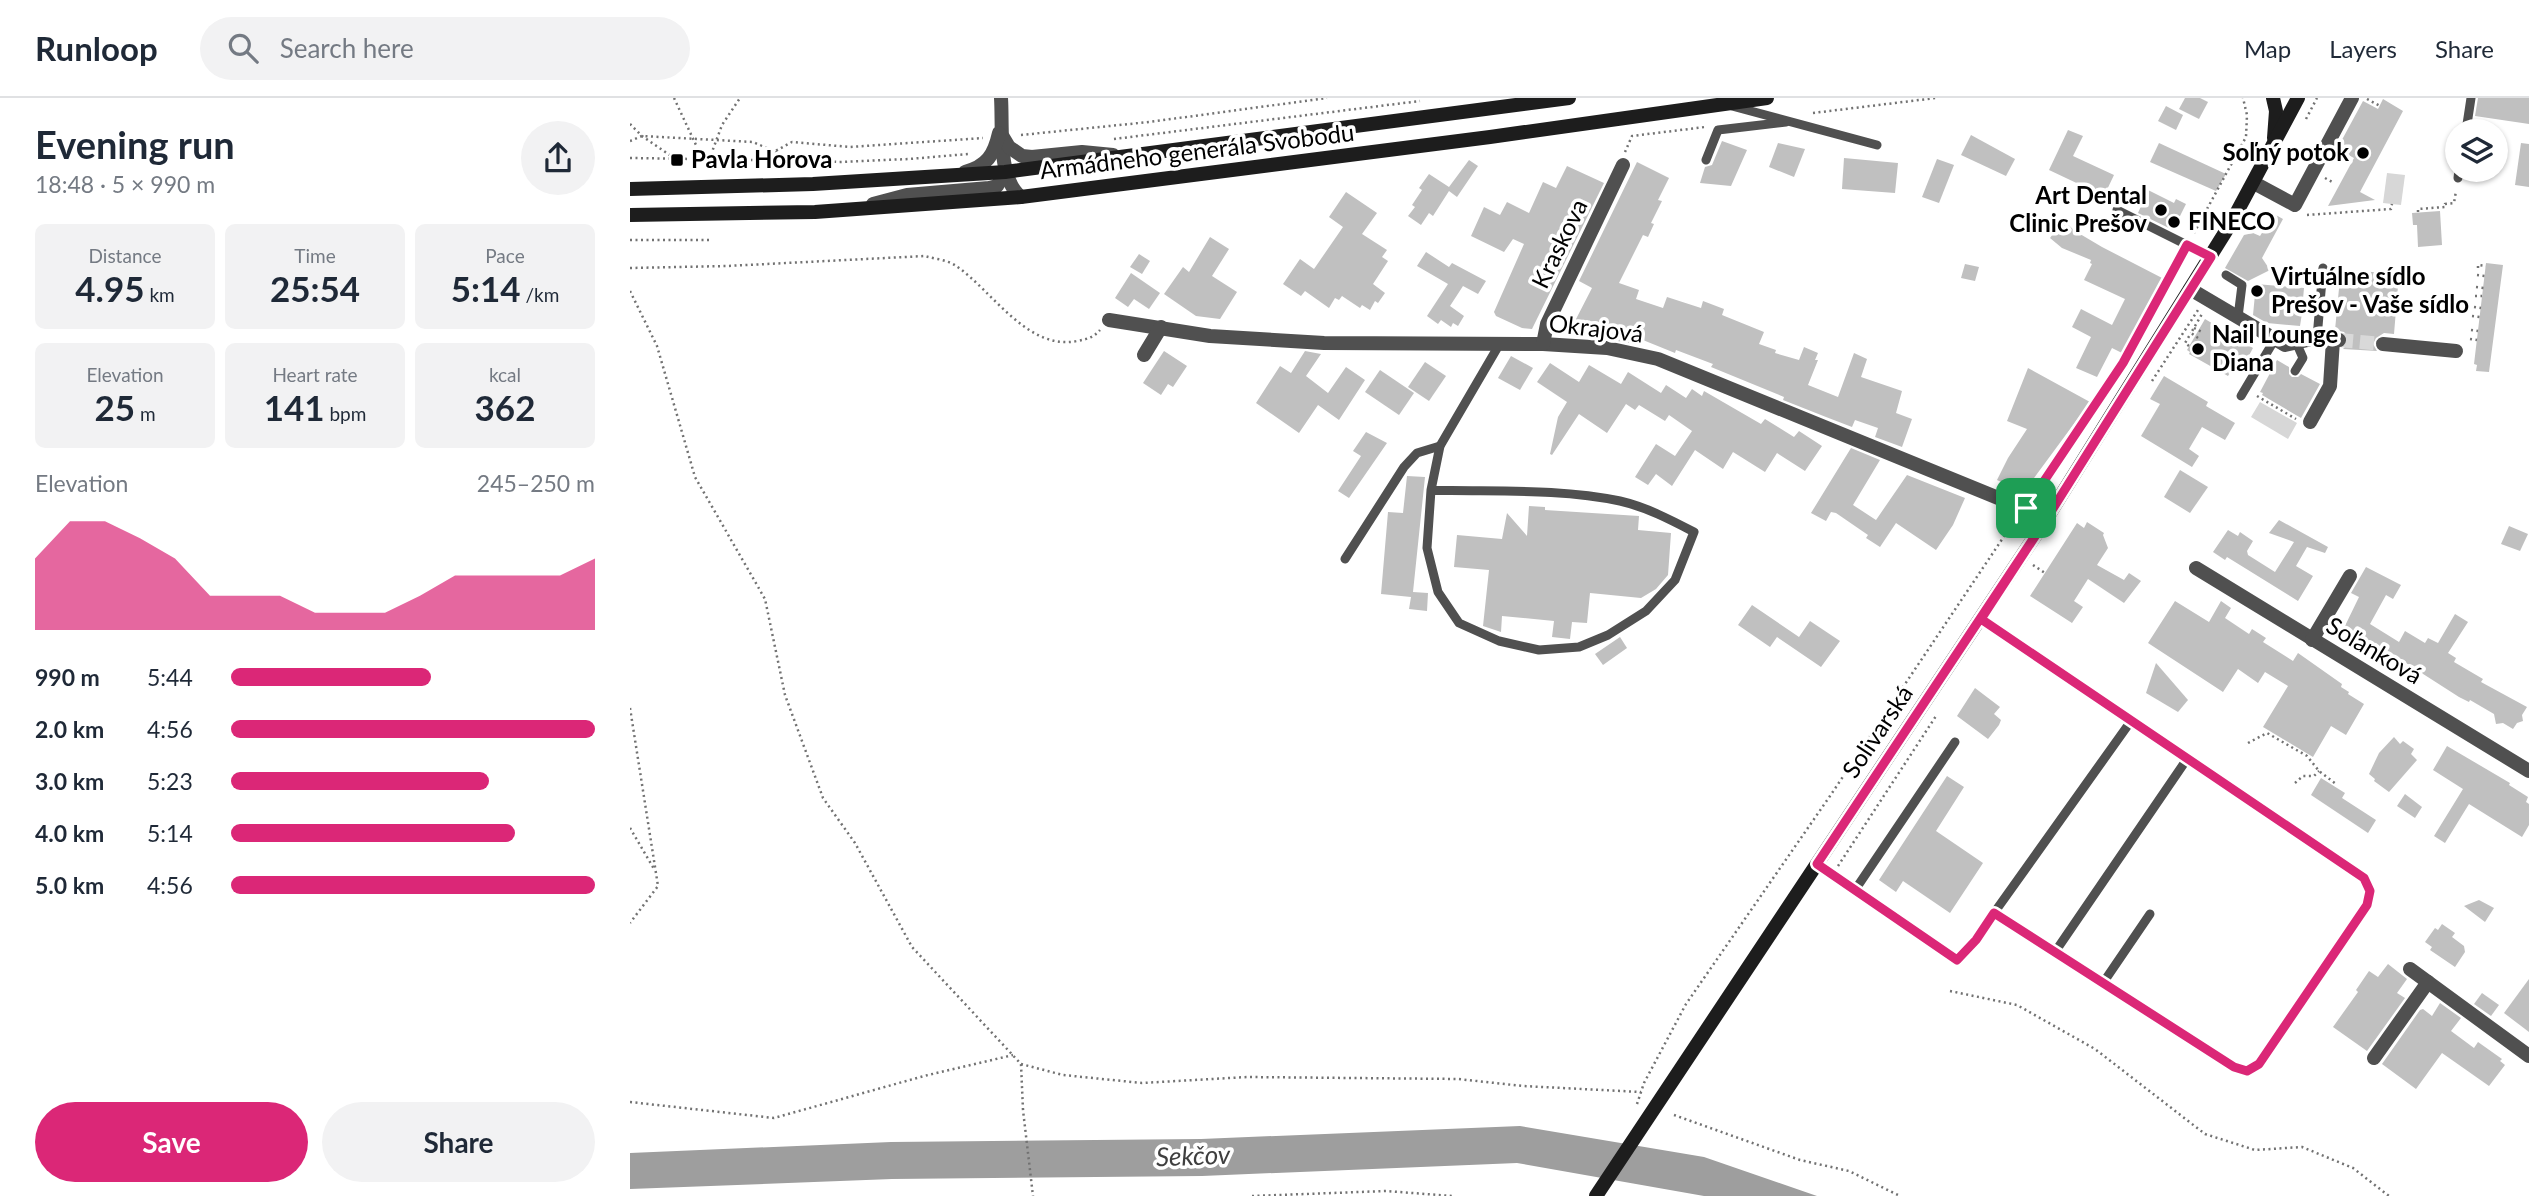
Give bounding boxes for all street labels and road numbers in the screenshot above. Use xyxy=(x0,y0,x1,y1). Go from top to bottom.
street label: Armádneho generála Svobodu xyxy=(1038,117,1356,184)
street label: Kraskova xyxy=(1525,194,1593,293)
street label: Okrajová xyxy=(1547,307,1645,348)
street label: Soľanková xyxy=(2322,610,2428,690)
street label: Solivarská xyxy=(1835,679,1918,783)

